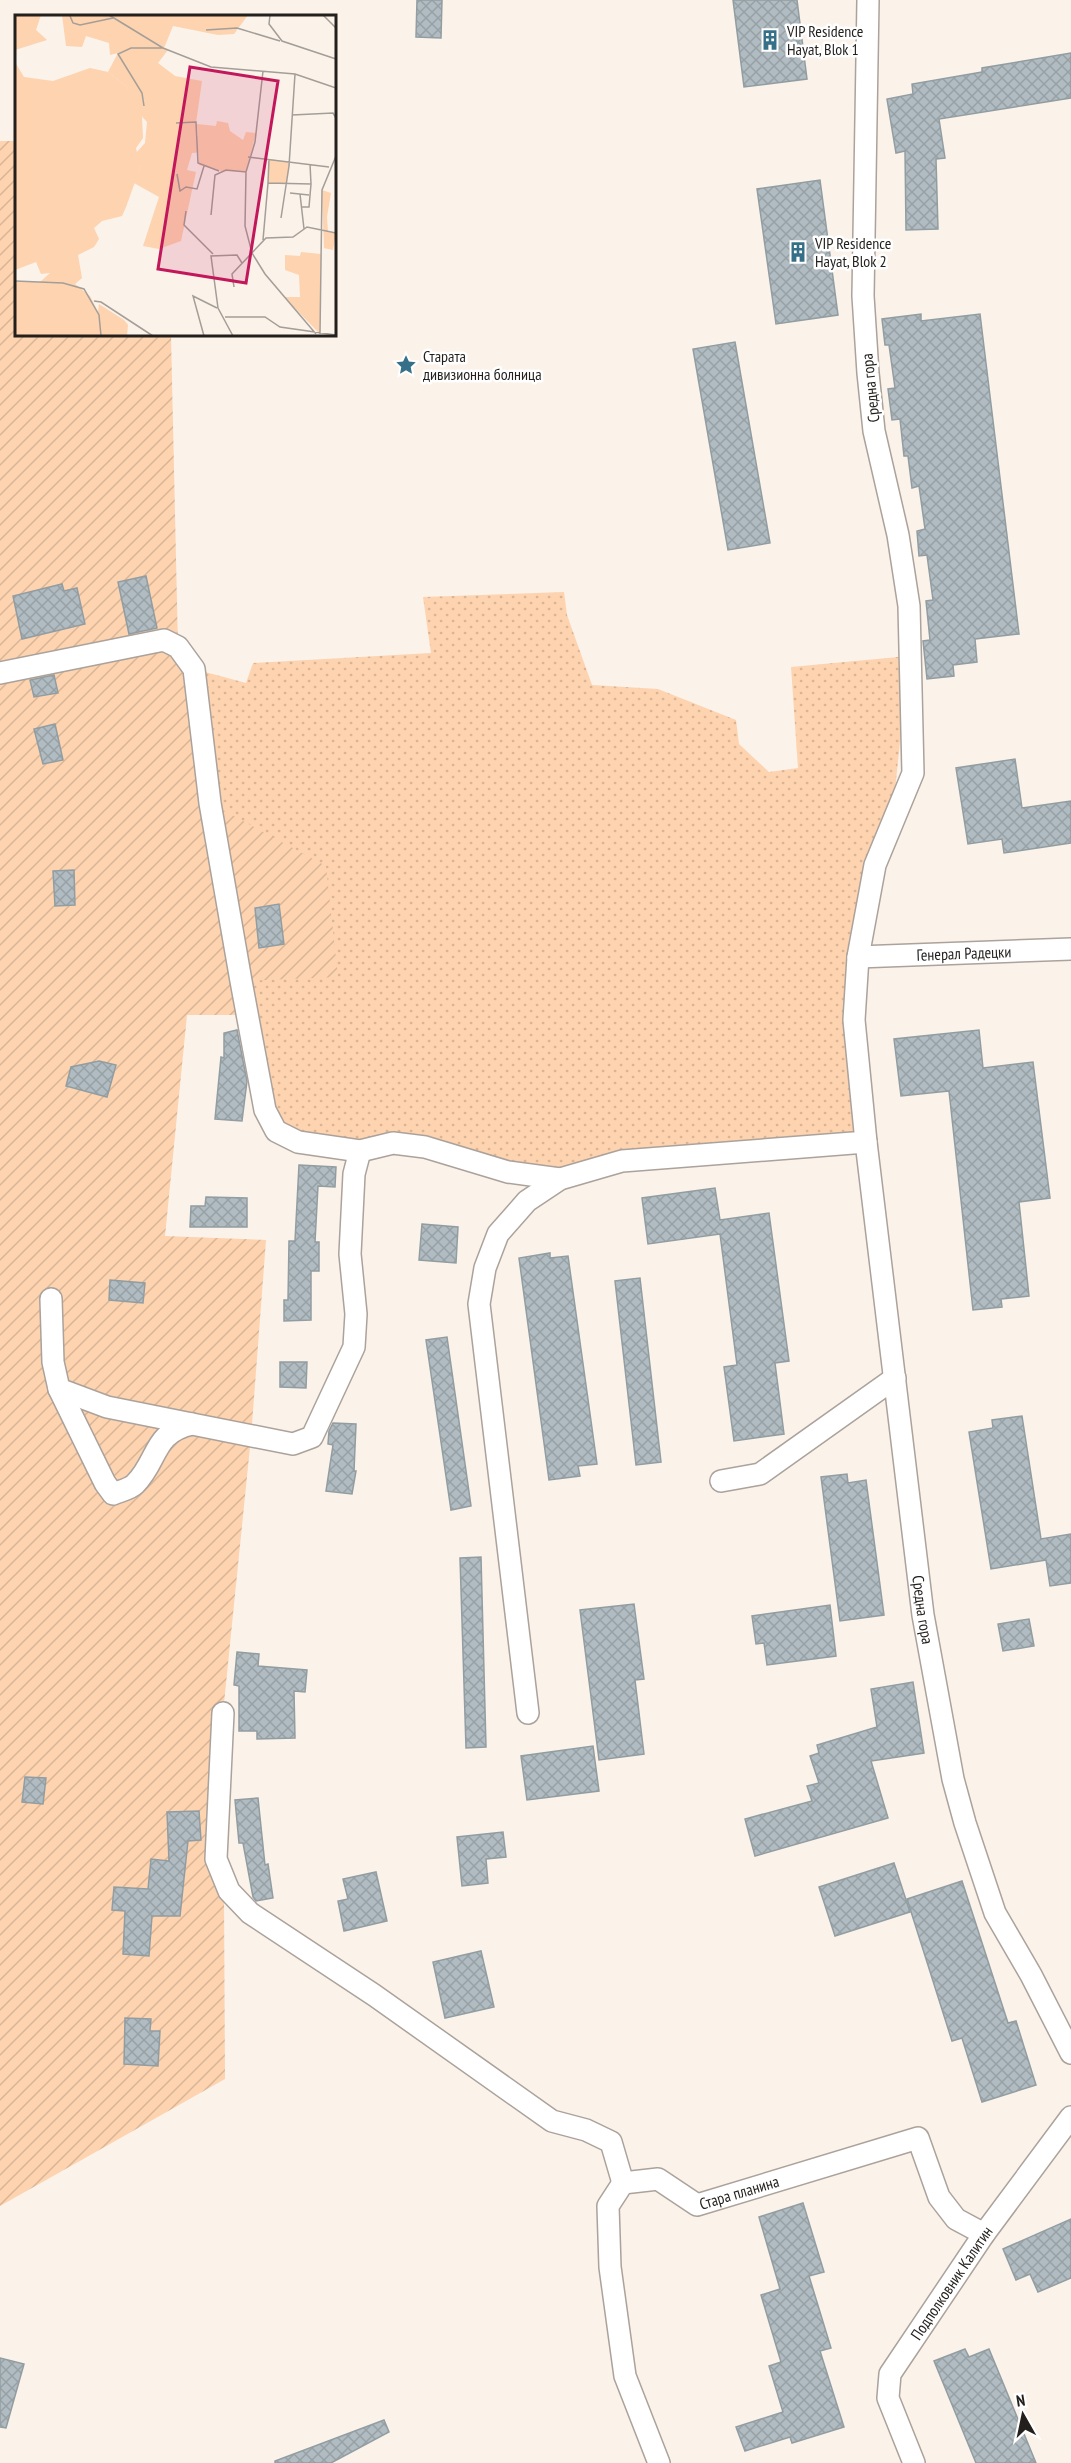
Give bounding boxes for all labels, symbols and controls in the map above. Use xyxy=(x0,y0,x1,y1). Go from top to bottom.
inset map xyxy=(15,15,336,336)
place label: VIP Residence Hayat, Blok 1 xyxy=(786,21,863,59)
building icon: VIP Residence Hayat, Blok 1 xyxy=(758,28,782,52)
place label: VIP Residence Hayat, Blok 2 xyxy=(814,233,891,271)
building icon: VIP Residence Hayat, Blok 2 xyxy=(786,240,810,264)
place label: Старата дивизионна болница xyxy=(423,346,542,384)
place icon: Старата дивизионна болница xyxy=(394,353,418,377)
street label: Средна гора xyxy=(856,353,884,423)
street label: Генерал Радецки xyxy=(916,941,1012,965)
street label: Средна гора xyxy=(908,1574,938,1646)
street label: Стара планина xyxy=(697,2171,781,2214)
street label: Подполковник Калитин xyxy=(906,2222,997,2343)
north arrow xyxy=(993,2385,1053,2445)
text: N xyxy=(1015,2390,1026,2411)

